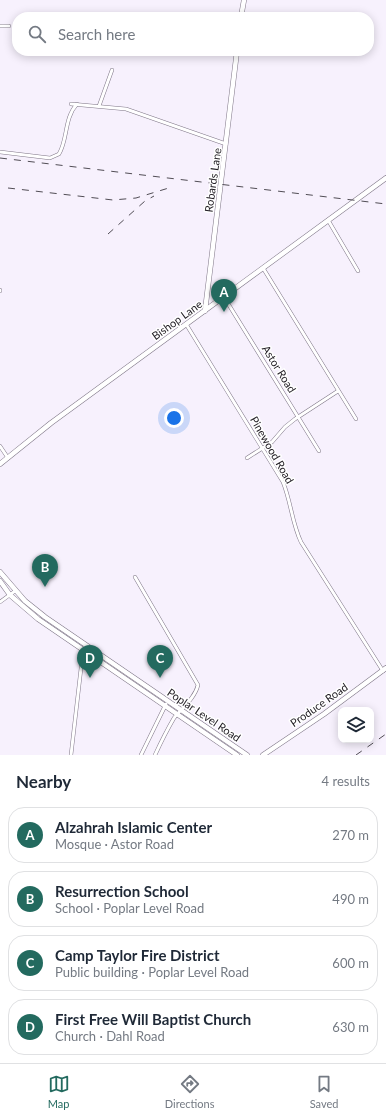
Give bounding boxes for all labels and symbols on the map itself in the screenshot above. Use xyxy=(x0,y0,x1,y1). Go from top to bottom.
street label: Robards Lane xyxy=(202,147,223,213)
pin: A xyxy=(211,279,237,312)
street label: Bishop Lane xyxy=(149,297,204,342)
street label: Astor Road xyxy=(260,343,299,395)
your location xyxy=(164,408,184,428)
street label: Pinewood Road xyxy=(248,414,297,486)
pin: B xyxy=(32,554,58,587)
pin: D xyxy=(77,645,103,678)
pin: C xyxy=(147,645,173,678)
street label: Produce Road xyxy=(288,680,350,729)
street label: Poplar Level Road xyxy=(165,685,243,744)

